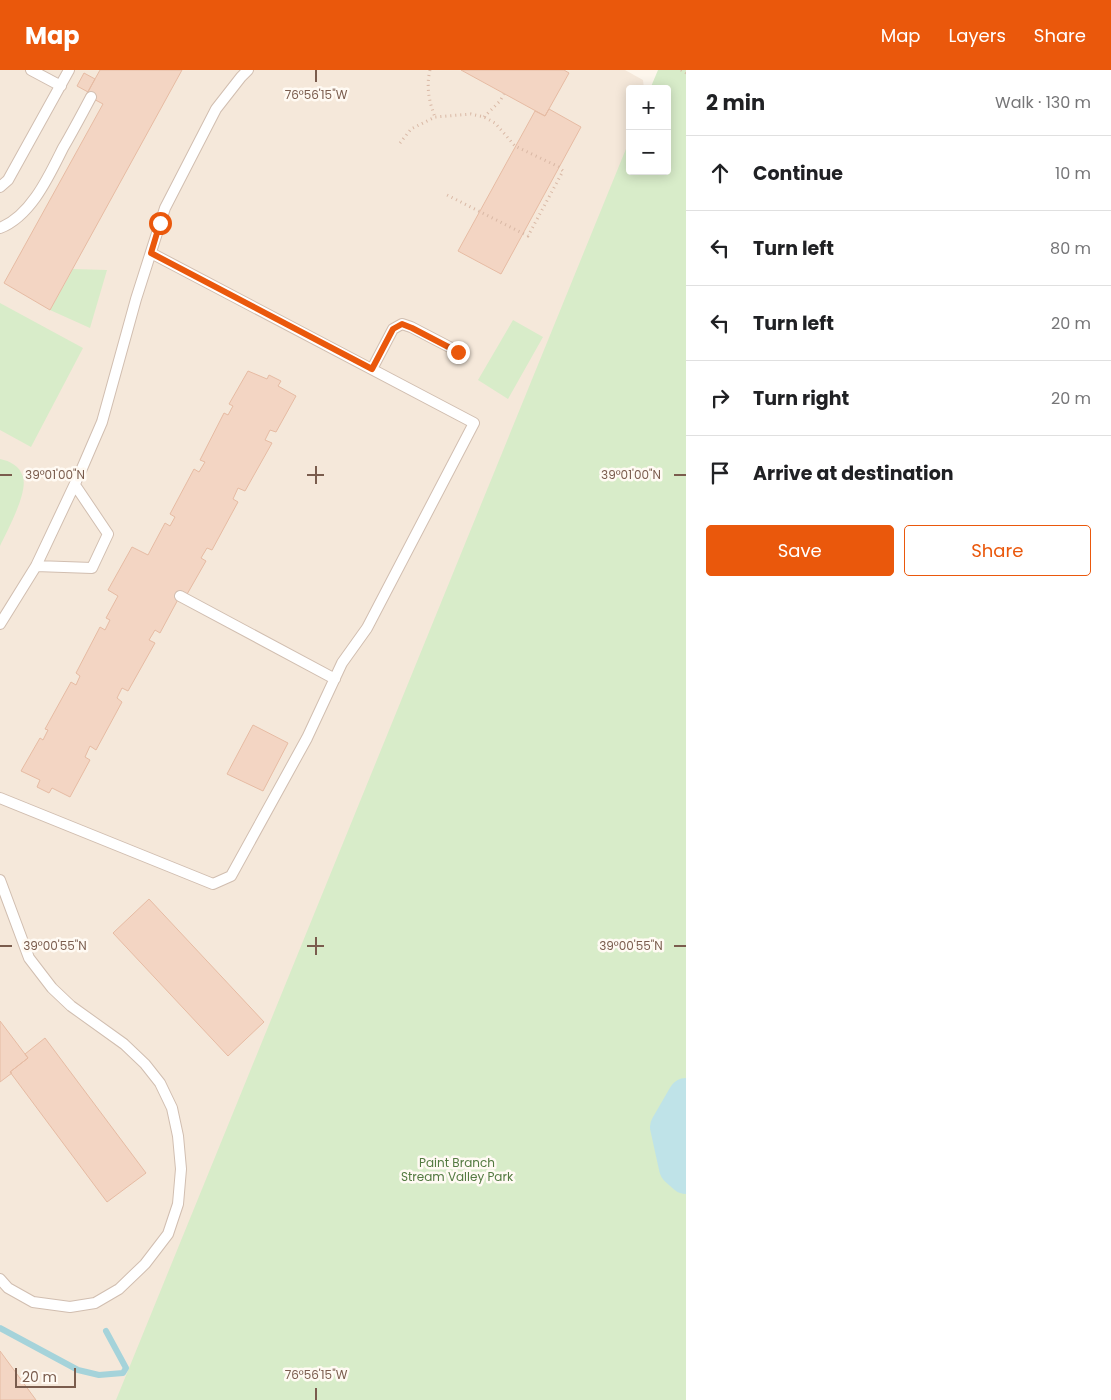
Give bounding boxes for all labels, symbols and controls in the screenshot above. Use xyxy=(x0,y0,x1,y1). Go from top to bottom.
text: Map xyxy=(25,19,80,52)
text: Map xyxy=(881,23,921,48)
text: Layers xyxy=(949,23,1006,48)
text: Share xyxy=(1034,23,1086,48)
map controls xyxy=(626,85,671,175)
button: + xyxy=(626,85,671,130)
text: 76°56'15"W xyxy=(285,86,348,103)
text: 2 min xyxy=(706,88,765,117)
text: Walk · 130 m xyxy=(995,91,1091,114)
button: − xyxy=(626,130,671,175)
icon: ahead xyxy=(706,159,734,187)
text: Continue xyxy=(753,160,843,187)
text: 10 m xyxy=(1055,162,1091,185)
route start xyxy=(149,212,172,235)
icon: left xyxy=(706,234,734,262)
text: Turn left xyxy=(753,235,834,262)
text: 80 m xyxy=(1050,237,1091,260)
icon: left xyxy=(706,309,734,337)
text: Turn left xyxy=(753,310,834,337)
text: 20 m xyxy=(1051,312,1091,335)
route end xyxy=(447,341,470,364)
icon: right xyxy=(706,384,734,412)
text: Turn right xyxy=(753,385,849,412)
text: 20 m xyxy=(1051,387,1091,410)
icon: arrive xyxy=(706,459,734,487)
text: Arrive at destination xyxy=(753,460,954,487)
text: 39°01'00"N xyxy=(25,466,85,483)
text: 39°01'00"N xyxy=(601,466,661,483)
button: Save xyxy=(706,525,894,576)
button: Share xyxy=(904,525,1091,576)
text: 39°00'55"N xyxy=(23,937,87,954)
text: 39°00'55"N xyxy=(599,937,663,954)
park label: Paint Branch Stream Valley Park xyxy=(401,1154,514,1185)
scale bar xyxy=(15,1365,76,1388)
text: 76°56'15"W xyxy=(285,1366,348,1383)
text: 20 m xyxy=(22,1367,57,1387)

